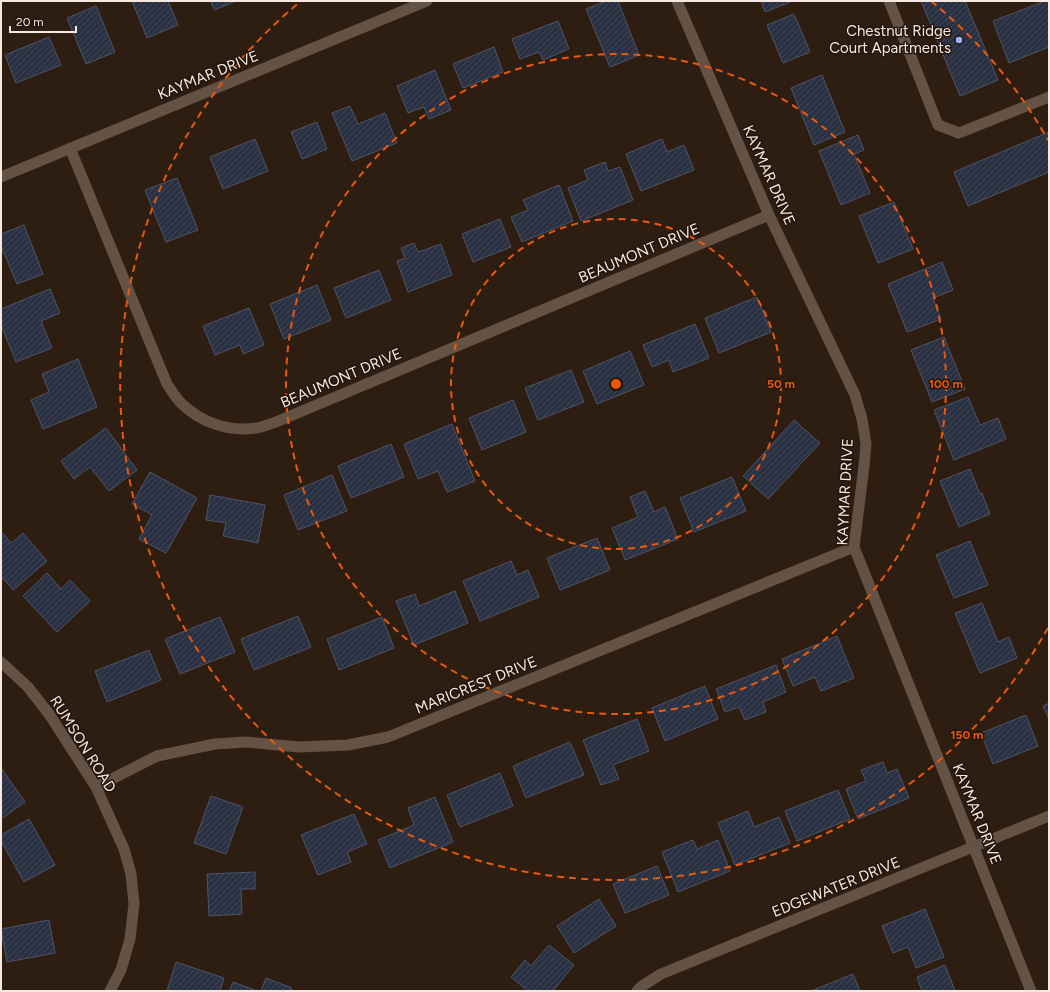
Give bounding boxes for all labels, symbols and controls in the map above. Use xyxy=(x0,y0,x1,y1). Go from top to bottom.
scale bar xyxy=(10,8,76,34)
text: 20 m xyxy=(16,15,44,29)
place label: Chestnut Ridge Court Apartments xyxy=(829,22,951,57)
marker: Chestnut Ridge Court Apartments xyxy=(954,35,964,45)
street label: KAYMAR DRIVE xyxy=(155,47,261,103)
street label: KAYMAR DRIVE xyxy=(739,122,799,228)
street label: BEAUMONT DRIVE xyxy=(576,219,702,287)
street label: BEAUMONT DRIVE xyxy=(278,344,404,412)
centre of rings xyxy=(609,377,623,391)
text: 50 m xyxy=(767,377,795,391)
text: 100 m xyxy=(929,377,963,391)
street label: KAYMAR DRIVE xyxy=(833,438,857,546)
street label: MARICREST DRIVE xyxy=(413,652,539,718)
street label: RUMSON ROAD xyxy=(46,692,120,796)
text: 150 m xyxy=(950,728,984,742)
street label: KAYMAR DRIVE xyxy=(949,761,1005,867)
street label: EDGEWATER DRIVE xyxy=(769,853,903,921)

